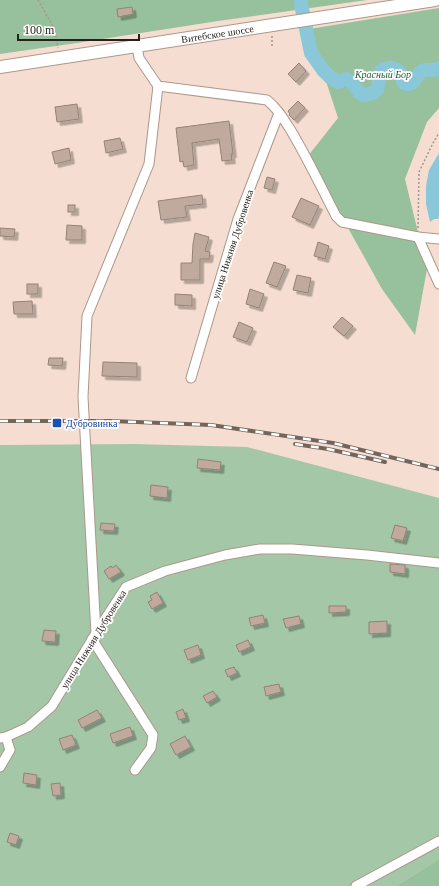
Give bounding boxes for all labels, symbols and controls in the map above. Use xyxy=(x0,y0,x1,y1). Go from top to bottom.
scale bar xyxy=(18,16,139,42)
text: 100 m xyxy=(24,23,55,37)
street label: Витебское шоссе xyxy=(180,23,255,45)
park label: Красный Бор xyxy=(354,69,411,80)
street label: улица Нижняя Дубровенка xyxy=(210,188,256,300)
marker: Дубровинка xyxy=(51,417,63,429)
place label: Дубровинка xyxy=(66,418,118,429)
street label: улица Нижняя Дубровенка xyxy=(59,587,129,691)

